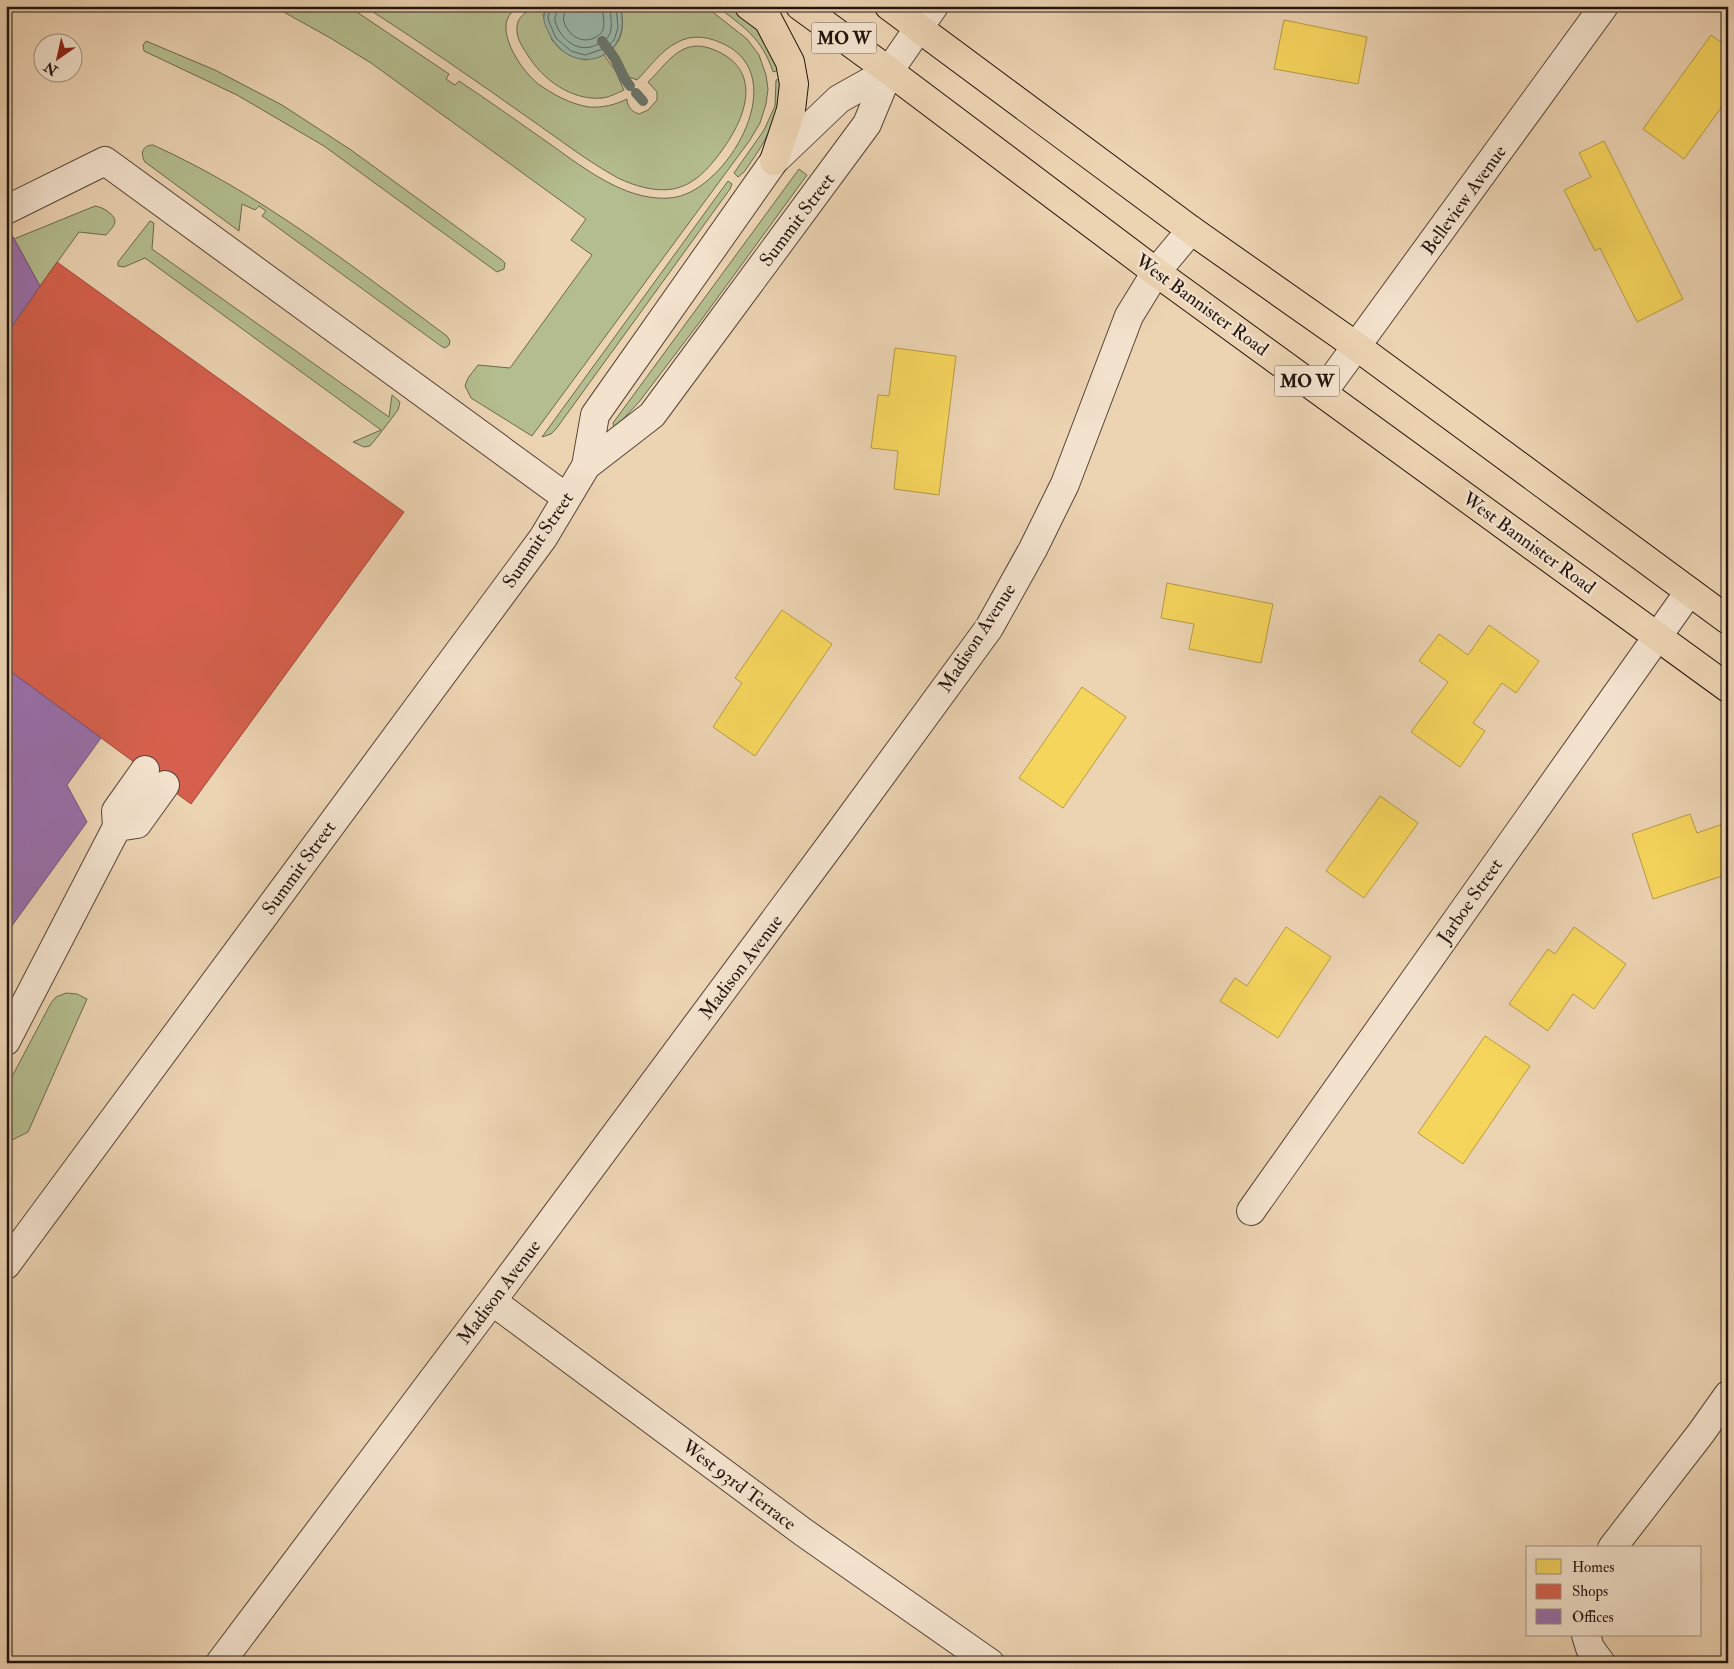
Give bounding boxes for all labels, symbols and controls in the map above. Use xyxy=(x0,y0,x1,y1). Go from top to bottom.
road number: MO W xyxy=(812,22,876,54)
north arrow xyxy=(32,32,82,82)
text: N xyxy=(41,58,62,79)
street label: Belleview Avenue xyxy=(1416,140,1512,260)
street label: Summit Street xyxy=(754,169,840,271)
street label: West Bannister Road xyxy=(1130,248,1274,362)
road number: MO W xyxy=(1274,366,1340,396)
street label: West Bannister Road xyxy=(1457,486,1601,600)
street label: Summit Street xyxy=(497,487,579,593)
street label: Madison Avenue xyxy=(933,579,1021,697)
street label: Summit Street xyxy=(257,816,341,920)
street label: Jarboe Street xyxy=(1431,854,1508,949)
street label: Madison Avenue xyxy=(694,910,788,1024)
street label: Madison Avenue xyxy=(452,1235,546,1349)
street label: West 93rd Terrace xyxy=(676,1434,801,1536)
legend xyxy=(1526,1546,1702,1636)
text: Homes xyxy=(1572,1558,1614,1577)
text: Shops xyxy=(1572,1582,1608,1602)
text: Offices xyxy=(1572,1608,1614,1627)

